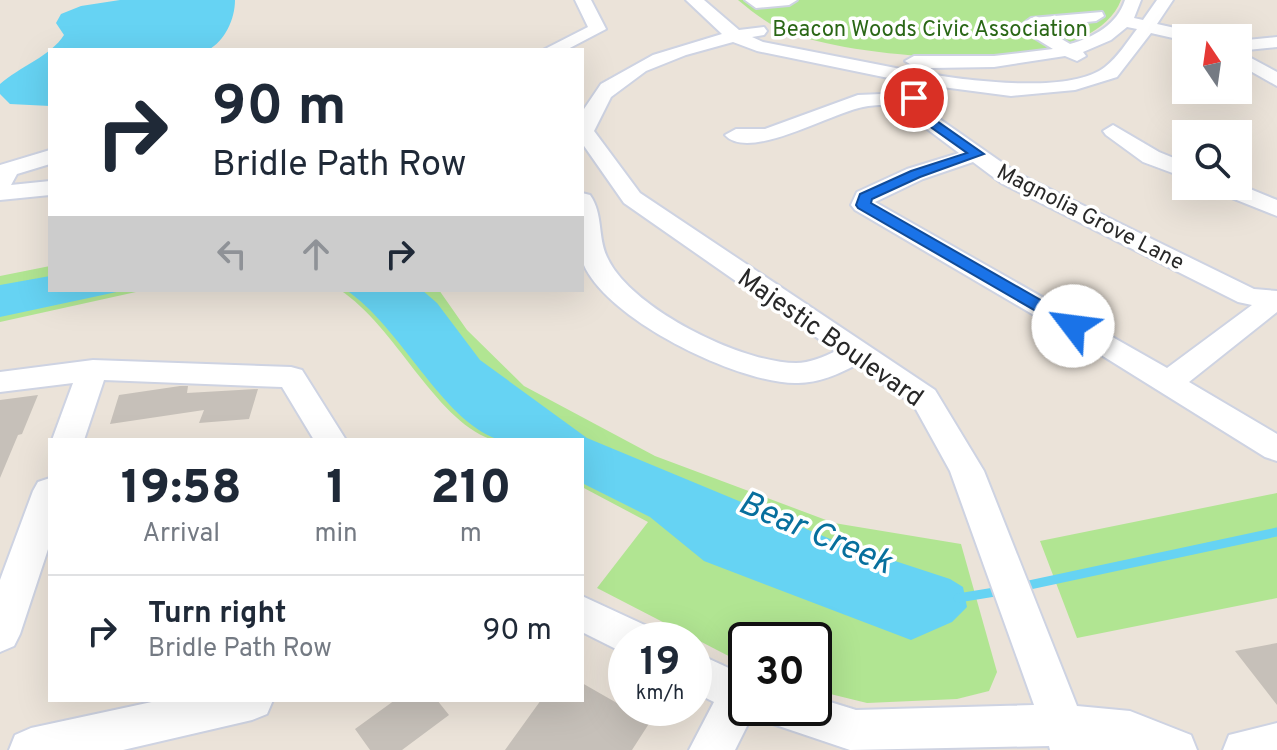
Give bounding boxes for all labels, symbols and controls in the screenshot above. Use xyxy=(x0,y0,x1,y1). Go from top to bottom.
park label: Beacon Woods Civic Association xyxy=(772,17,1088,44)
north arrow xyxy=(1172,24,1252,104)
map controls xyxy=(1172,24,1252,200)
pin xyxy=(880,64,948,132)
text: 90 m xyxy=(212,74,347,144)
icon: arrive xyxy=(892,76,936,120)
icon: right xyxy=(80,80,184,184)
button: search xyxy=(1172,120,1252,200)
text: Bridle Path Row xyxy=(212,143,467,189)
street label: Magnolia Grove Lane xyxy=(992,159,1188,277)
icon: left xyxy=(210,232,254,276)
icon: ahead xyxy=(294,232,338,276)
icon: right xyxy=(378,232,422,276)
street label: Majestic Boulevard xyxy=(730,263,929,416)
position arrow xyxy=(1031,284,1115,368)
text: 19:58 xyxy=(121,460,242,520)
text: 1 xyxy=(326,460,346,520)
text: 210 xyxy=(430,460,511,520)
water label: Bear Creek xyxy=(731,483,899,586)
text: Arrival xyxy=(142,518,220,551)
text: min xyxy=(314,518,358,551)
text: m xyxy=(460,518,482,551)
text: Turn right xyxy=(148,596,286,633)
icon: right xyxy=(80,609,124,653)
text: 90 m xyxy=(483,613,552,650)
speed limit sign: 30 xyxy=(728,622,832,726)
text: Bridle Path Row xyxy=(148,633,332,666)
text: 19 xyxy=(640,639,680,689)
text: km/h xyxy=(636,681,684,707)

